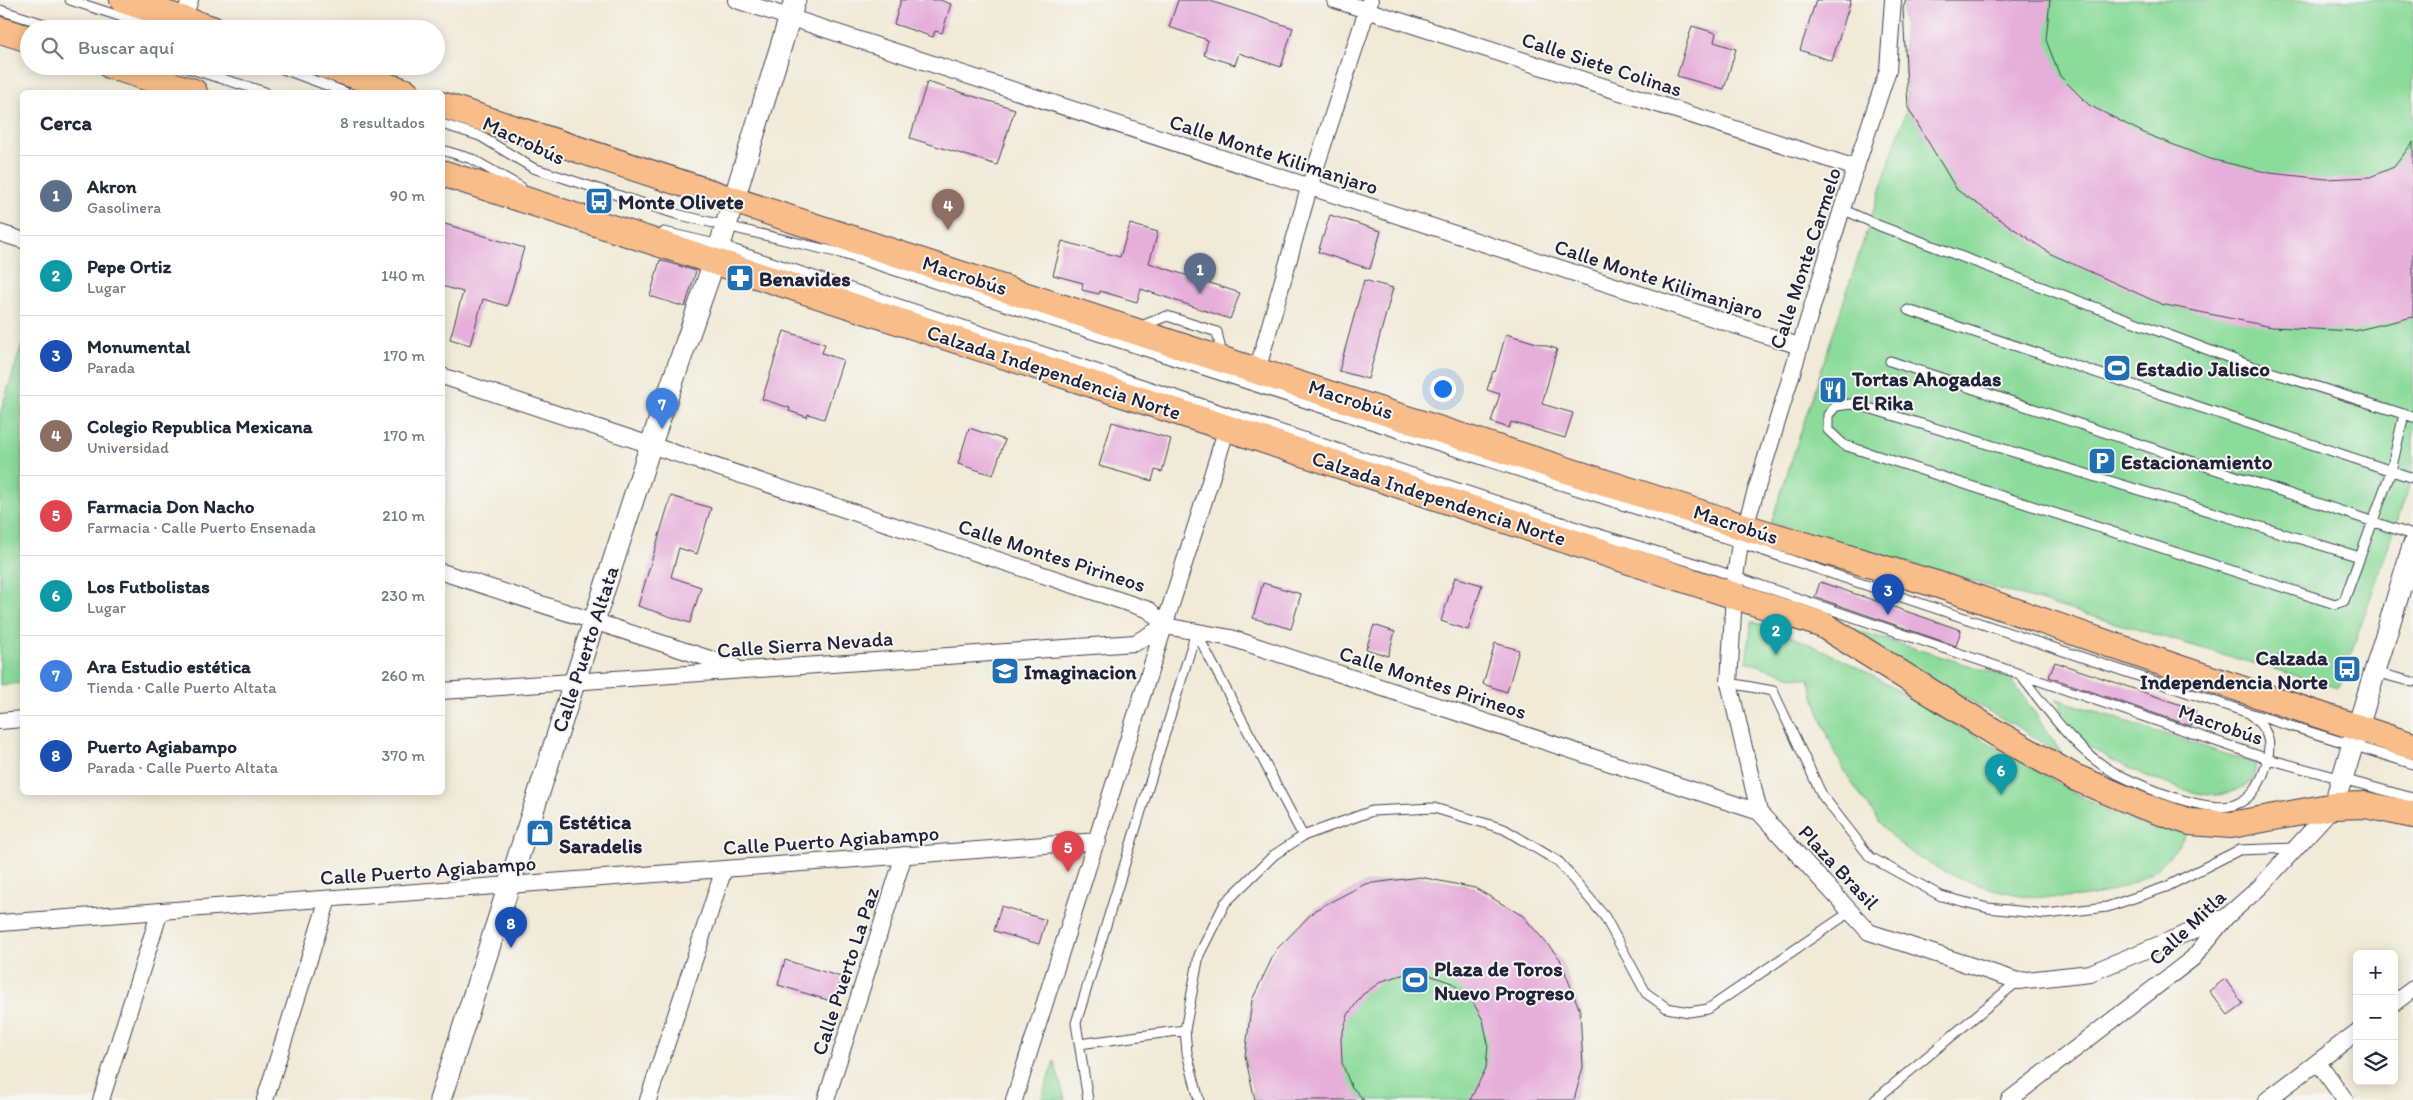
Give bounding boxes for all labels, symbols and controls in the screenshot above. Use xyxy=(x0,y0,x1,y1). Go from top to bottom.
search box xyxy=(20,20,445,75)
street label: Calle Siete Colinas xyxy=(1519,26,1685,102)
icon: search xyxy=(38,34,66,62)
text: Buscar aquí xyxy=(78,36,174,59)
street label: Calle Monte Kilimanjaro xyxy=(1166,108,1382,200)
text: Cerca xyxy=(40,110,92,135)
street label: Macrobús xyxy=(479,110,569,170)
text: 8 resultados xyxy=(340,113,425,132)
street label: Calle Monte Carmelo xyxy=(1764,164,1846,352)
text: Akron xyxy=(87,175,137,198)
text: 1 xyxy=(52,186,60,205)
text: 90 m xyxy=(390,186,425,205)
bus stop icon: Monte Olivete xyxy=(584,186,614,216)
place label: Monte Olivete xyxy=(618,189,744,214)
pin: 4 xyxy=(932,189,964,230)
text: Gasolinera xyxy=(87,198,161,217)
street label: Calle Monte Kilimanjaro xyxy=(1551,233,1767,325)
street label: Macrobús xyxy=(919,250,1011,300)
pin: 1 xyxy=(1184,253,1216,294)
text: Pepe Ortiz xyxy=(87,255,171,278)
pharmacy icon: Benavides xyxy=(725,263,755,293)
text: 2 xyxy=(52,266,60,285)
text: 140 m xyxy=(381,266,425,285)
place label: Benavides xyxy=(759,266,851,291)
text: Lugar xyxy=(87,278,126,297)
street label: Calzada Independencia Norte xyxy=(924,319,1184,425)
text: Monumental xyxy=(87,335,190,358)
text: 3 xyxy=(52,346,60,365)
text: 170 m xyxy=(383,346,425,365)
sports icon: Estadio Jalisco xyxy=(2102,353,2132,383)
place label: Estadio Jalisco xyxy=(2136,356,2270,381)
text: Parada xyxy=(87,358,135,377)
place label: Tortas Ahogadas El Rika xyxy=(1851,366,2001,415)
street label: Macrobús xyxy=(1305,374,1397,424)
restaurant icon: Tortas Ahogadas El Rika xyxy=(1818,375,1848,405)
your location xyxy=(1430,376,1456,402)
pin: 7 xyxy=(646,388,678,429)
text: Colegio Republica Mexicana xyxy=(87,415,313,438)
text: 4 xyxy=(51,426,61,445)
text: 170 m xyxy=(383,426,425,445)
text: Universidad xyxy=(87,438,169,457)
street label: Calzada Independencia Norte xyxy=(1309,445,1569,551)
parking icon: Estacionamiento xyxy=(2087,446,2117,476)
place label: Estacionamiento xyxy=(2121,449,2273,474)
text: Farmacia Don Nacho xyxy=(87,495,255,518)
street label: Macrobús xyxy=(1690,499,1782,549)
text: 5 xyxy=(52,506,60,525)
text: 210 m xyxy=(382,506,425,525)
street label: Calle Montes Pirineos xyxy=(955,513,1149,597)
text: Farmacia · Calle Puerto Ensenada xyxy=(87,518,316,537)
street label: Calle Puerto Altata xyxy=(546,563,624,735)
pin: 3 xyxy=(1872,574,1904,615)
text: Los Futbolistas xyxy=(87,575,210,598)
text: 6 xyxy=(52,586,60,605)
text: 230 m xyxy=(381,586,425,605)
text: Lugar xyxy=(87,598,126,617)
pin: 2 xyxy=(1760,614,1792,655)
street label: Calle Sierra Nevada xyxy=(716,625,894,663)
street label: Calle Montes Pirineos xyxy=(1336,640,1530,724)
place label: Calzada Independencia Norte xyxy=(2140,645,2329,695)
bus stop icon: Calzada Independencia Norte xyxy=(2332,654,2362,684)
text: Ara Estudio estética xyxy=(87,655,251,678)
school or university icon: Imaginacion xyxy=(990,656,1020,686)
place label: Imaginacion xyxy=(1024,659,1137,685)
text: 7 xyxy=(52,666,60,685)
text: 260 m xyxy=(381,666,425,685)
text: Tienda · Calle Puerto Altata xyxy=(87,678,277,697)
street label: Macrobús xyxy=(2175,698,2267,750)
text: Puerto Agiabampo xyxy=(87,735,237,758)
text: 8 xyxy=(52,746,60,765)
text: 370 m xyxy=(381,746,425,765)
pin: 6 xyxy=(1985,754,2017,795)
text: Parada · Calle Puerto Altata xyxy=(87,758,278,777)
place label: Estética Saradelis xyxy=(559,809,642,858)
shop icon: Estética Saradelis xyxy=(525,818,555,848)
street label: Plaza Brasil xyxy=(1793,819,1885,915)
street label: Calle Puerto Agiabampo xyxy=(722,820,940,860)
pin: 5 xyxy=(1052,831,1084,872)
street label: Calle Puerto Agiabampo xyxy=(319,850,537,890)
street label: Calle Puerto La Paz xyxy=(806,884,884,1058)
street label: Calle Mitla xyxy=(2143,884,2231,970)
pin: 8 xyxy=(495,907,527,948)
map controls xyxy=(2353,950,2398,1085)
button: + xyxy=(2353,950,2398,995)
place label: Plaza de Toros Nuevo Progreso xyxy=(1434,956,1575,1006)
sports icon: Plaza de Toros Nuevo Progreso xyxy=(1400,965,1430,995)
button: − xyxy=(2353,995,2398,1040)
button: layers xyxy=(2353,1040,2398,1085)

